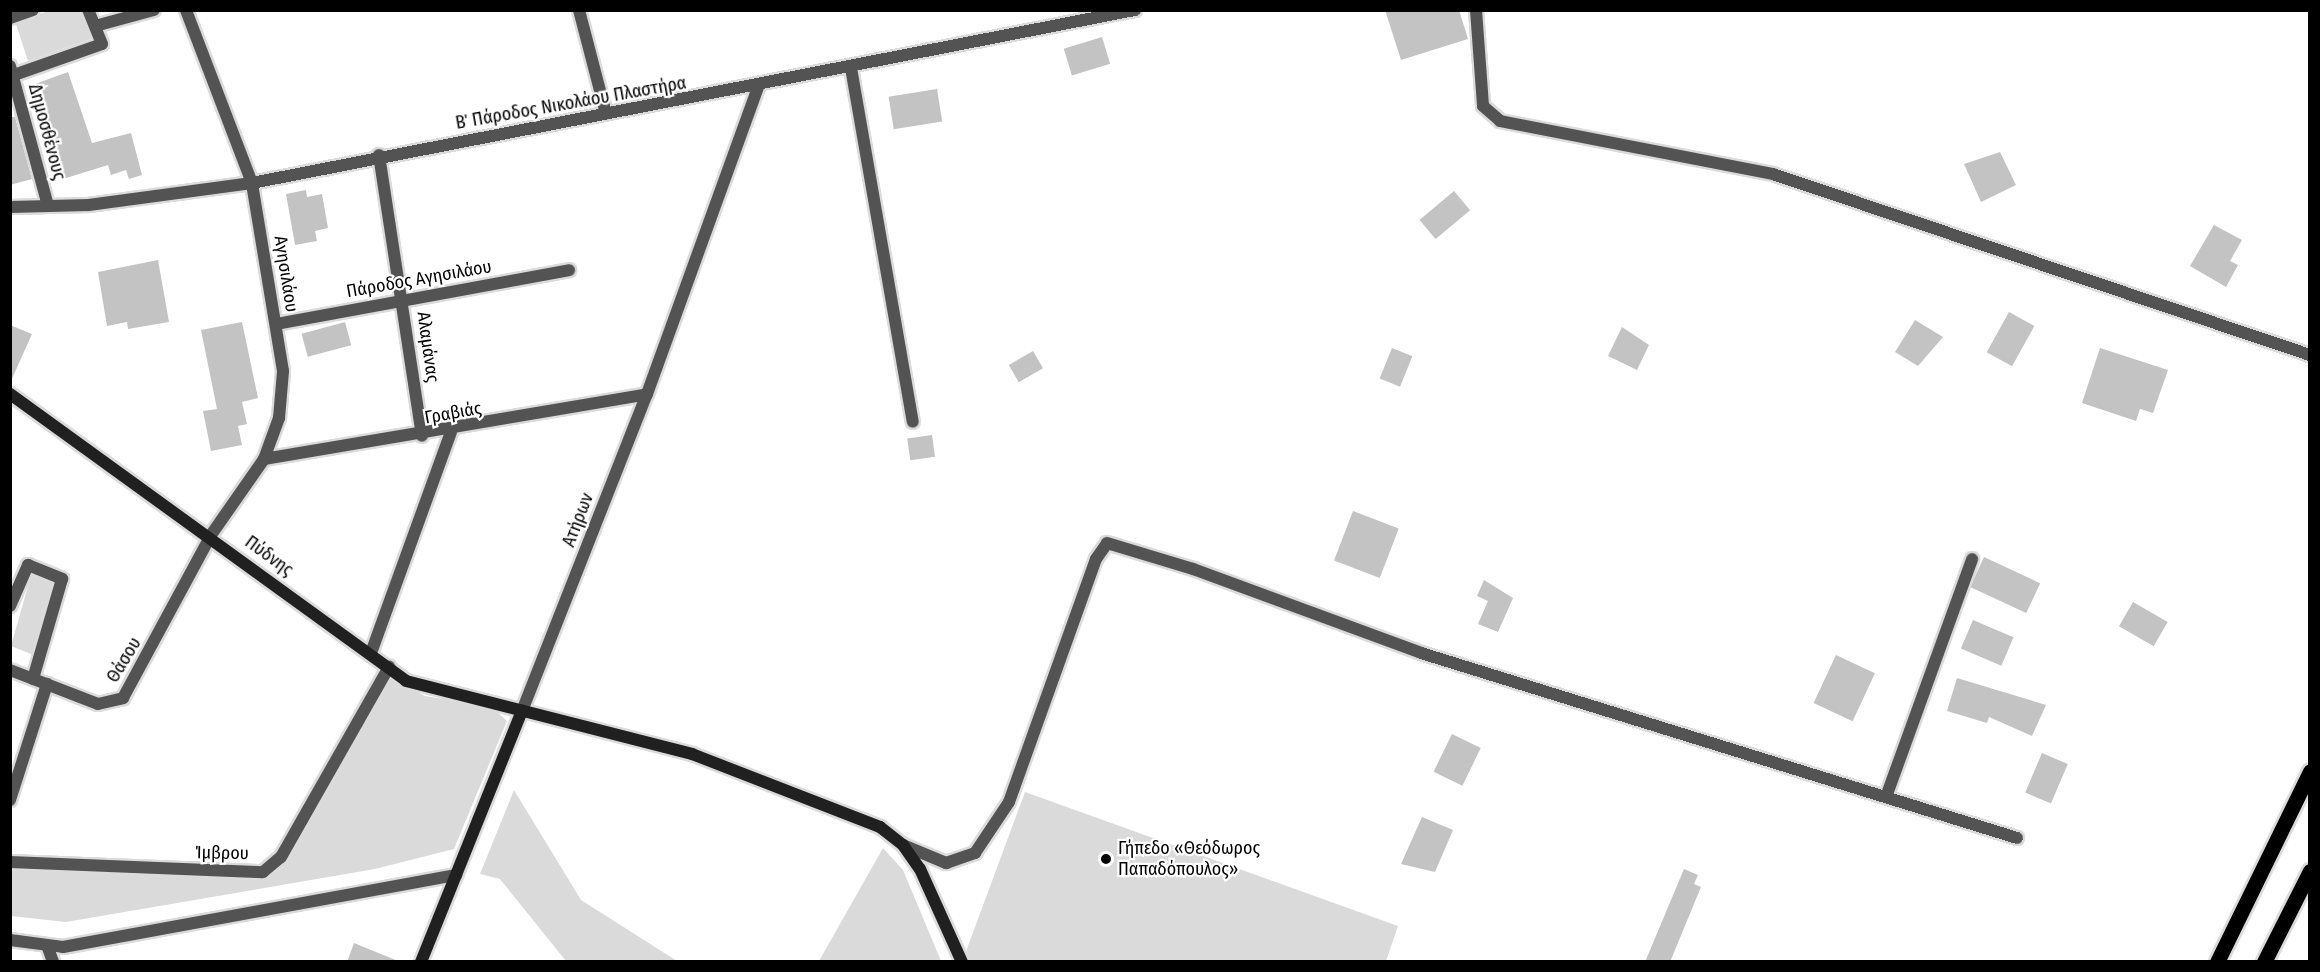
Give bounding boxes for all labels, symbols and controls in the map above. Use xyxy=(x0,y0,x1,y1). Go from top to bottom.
street label: Β΄ Πάροδος Νικολάου Πλαστήρα xyxy=(454,72,688,134)
street label: Δημοσθένους xyxy=(24,82,70,182)
street label: Αγησιλάου xyxy=(269,234,303,314)
street label: Πάροδος Αγησιλάου xyxy=(345,256,493,302)
street label: Αλαμάνας xyxy=(412,310,444,384)
street label: Γραβιάς xyxy=(423,397,483,429)
street label: Ατήρων xyxy=(558,490,598,550)
street label: Πύδνης xyxy=(241,531,297,581)
street label: Θάσου xyxy=(102,633,146,687)
place label: Γήπεδο «Θεόδωρος Παπαδόπουλος» xyxy=(1118,838,1260,880)
street label: Ίμβρου xyxy=(195,842,249,864)
marker: Γήπεδο «Θεόδωρος Παπαδόπουλος» xyxy=(1099,852,1113,866)

